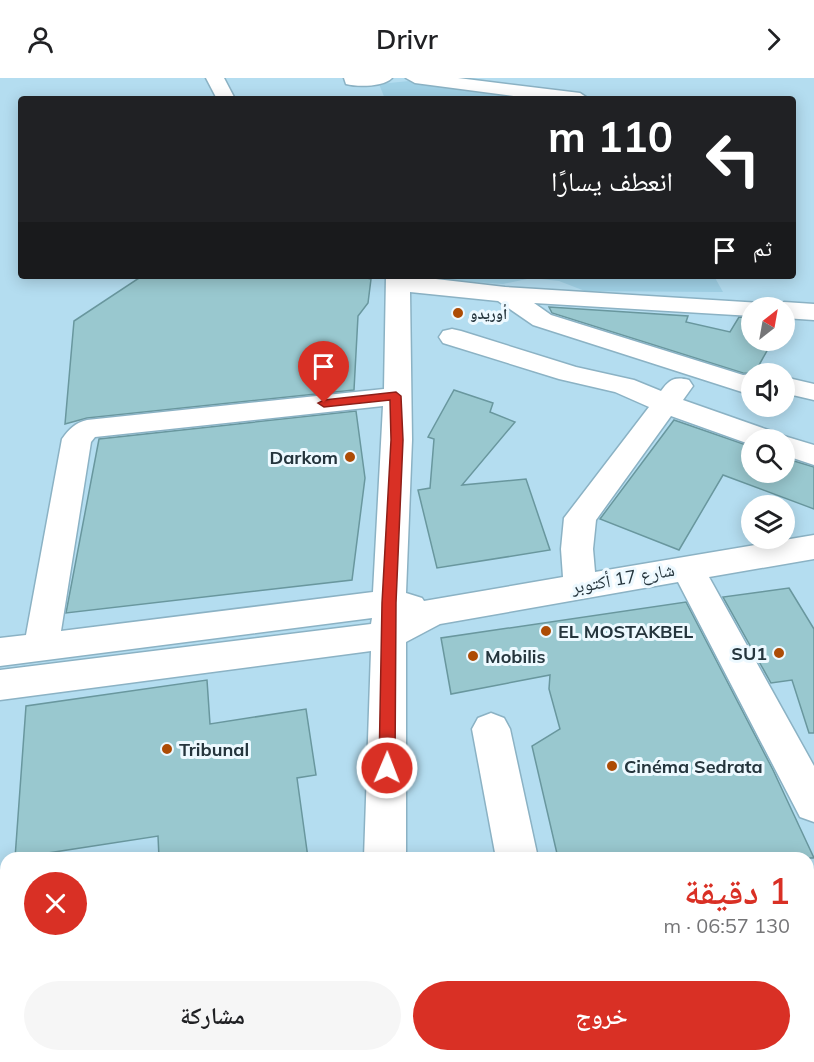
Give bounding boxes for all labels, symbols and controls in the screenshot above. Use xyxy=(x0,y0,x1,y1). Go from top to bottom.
text: Drivr xyxy=(376,22,438,56)
icon: person xyxy=(24,23,57,56)
icon: forward xyxy=(757,23,790,56)
text: 110 m xyxy=(548,110,673,163)
icon: left xyxy=(694,120,772,198)
text: انعطف يسارًا xyxy=(551,164,673,198)
icon: arrive xyxy=(708,234,741,267)
text: ثم xyxy=(753,234,772,262)
north arrow xyxy=(741,297,795,351)
map controls xyxy=(741,297,795,549)
place label: أوريدو xyxy=(470,304,507,323)
marker: أوريدو xyxy=(451,306,465,320)
pin xyxy=(298,341,349,403)
icon: arrive xyxy=(307,350,340,383)
button: sound xyxy=(741,363,795,417)
button: search xyxy=(741,429,795,483)
place label: Darkom xyxy=(269,446,338,469)
marker: Darkom xyxy=(343,450,357,464)
button: layers xyxy=(741,495,795,549)
street label: شارع 17 أكتوبر xyxy=(569,558,676,599)
place label: EL MOSTAKBEL xyxy=(558,620,693,643)
marker: EL MOSTAKBEL xyxy=(539,624,553,638)
place label: SU1 xyxy=(731,642,767,665)
place label: Mobilis xyxy=(485,645,546,668)
marker: SU1 xyxy=(772,646,786,660)
marker: Mobilis xyxy=(466,649,480,663)
position arrow xyxy=(355,736,419,800)
place label: Tribunal xyxy=(179,738,249,761)
marker: Tribunal xyxy=(160,742,174,756)
place label: Cinéma Sedrata xyxy=(624,755,763,778)
marker: Cinéma Sedrata xyxy=(605,759,619,773)
text: 1 دقيقة xyxy=(684,868,790,913)
button: close xyxy=(24,872,87,935)
text: 130 m · 06:57 xyxy=(664,913,790,938)
button: مشاركة xyxy=(24,981,401,1050)
button: خروج xyxy=(413,981,790,1050)

